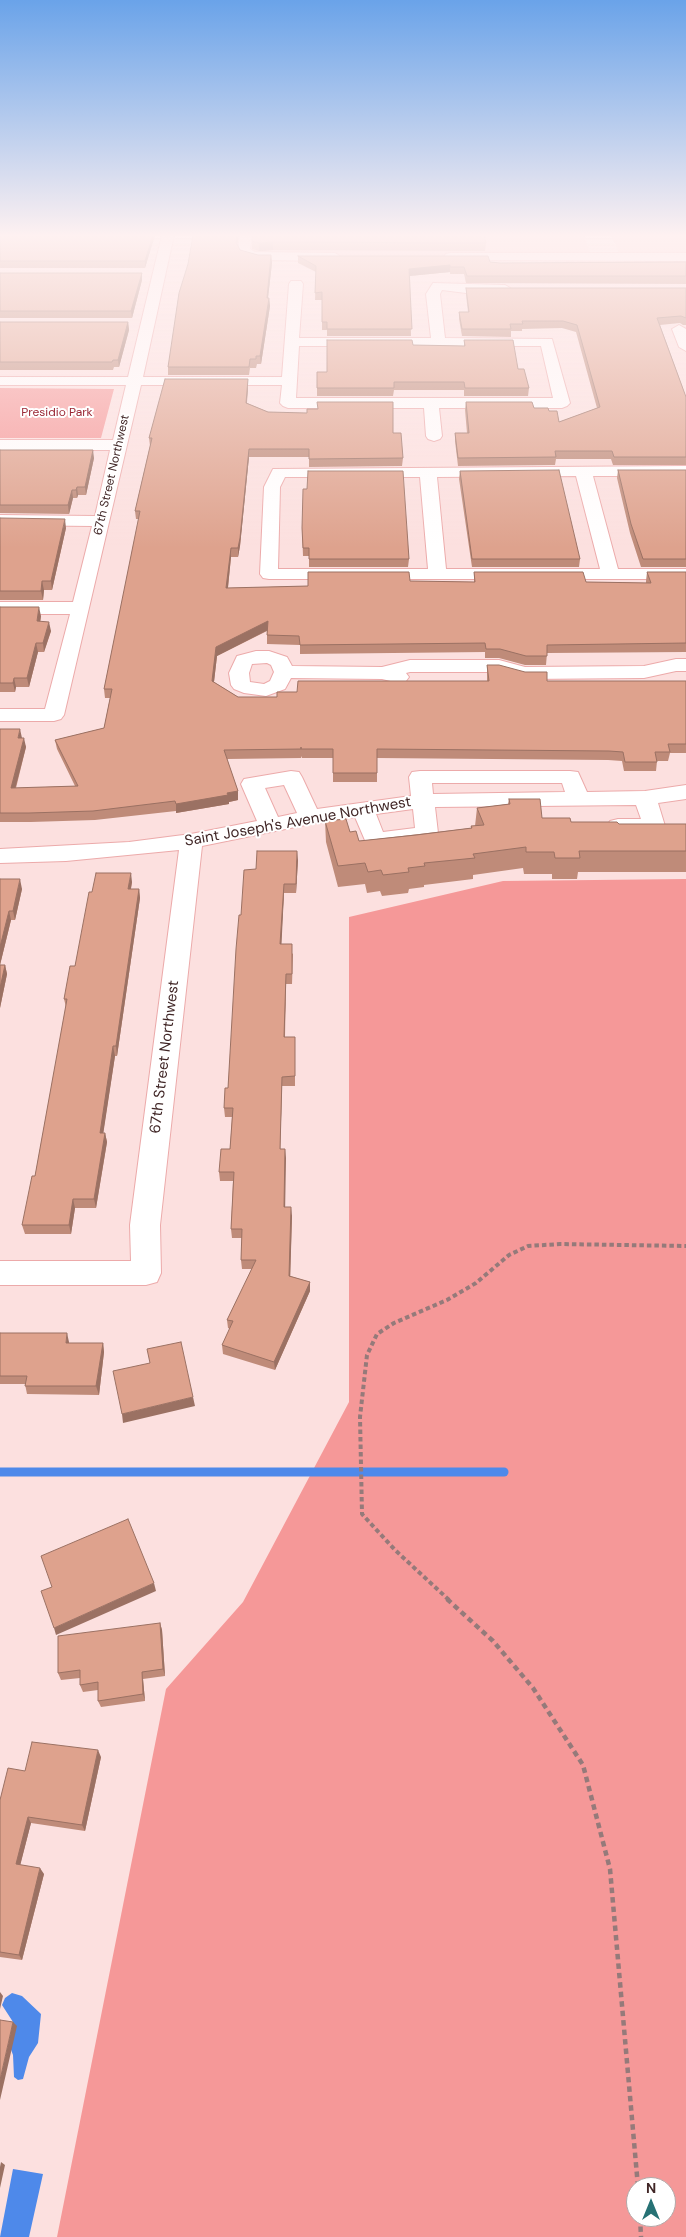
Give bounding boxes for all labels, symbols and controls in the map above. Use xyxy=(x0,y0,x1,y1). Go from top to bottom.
park label: Presidio Park xyxy=(21,406,93,420)
street label: 67th Street Northwest xyxy=(91,413,133,537)
street label: Saint Joseph's Avenue Northwest xyxy=(183,793,413,851)
street label: 67th Street Northwest xyxy=(147,979,183,1135)
north arrow xyxy=(626,2177,676,2227)
text: N xyxy=(646,2179,656,2197)

